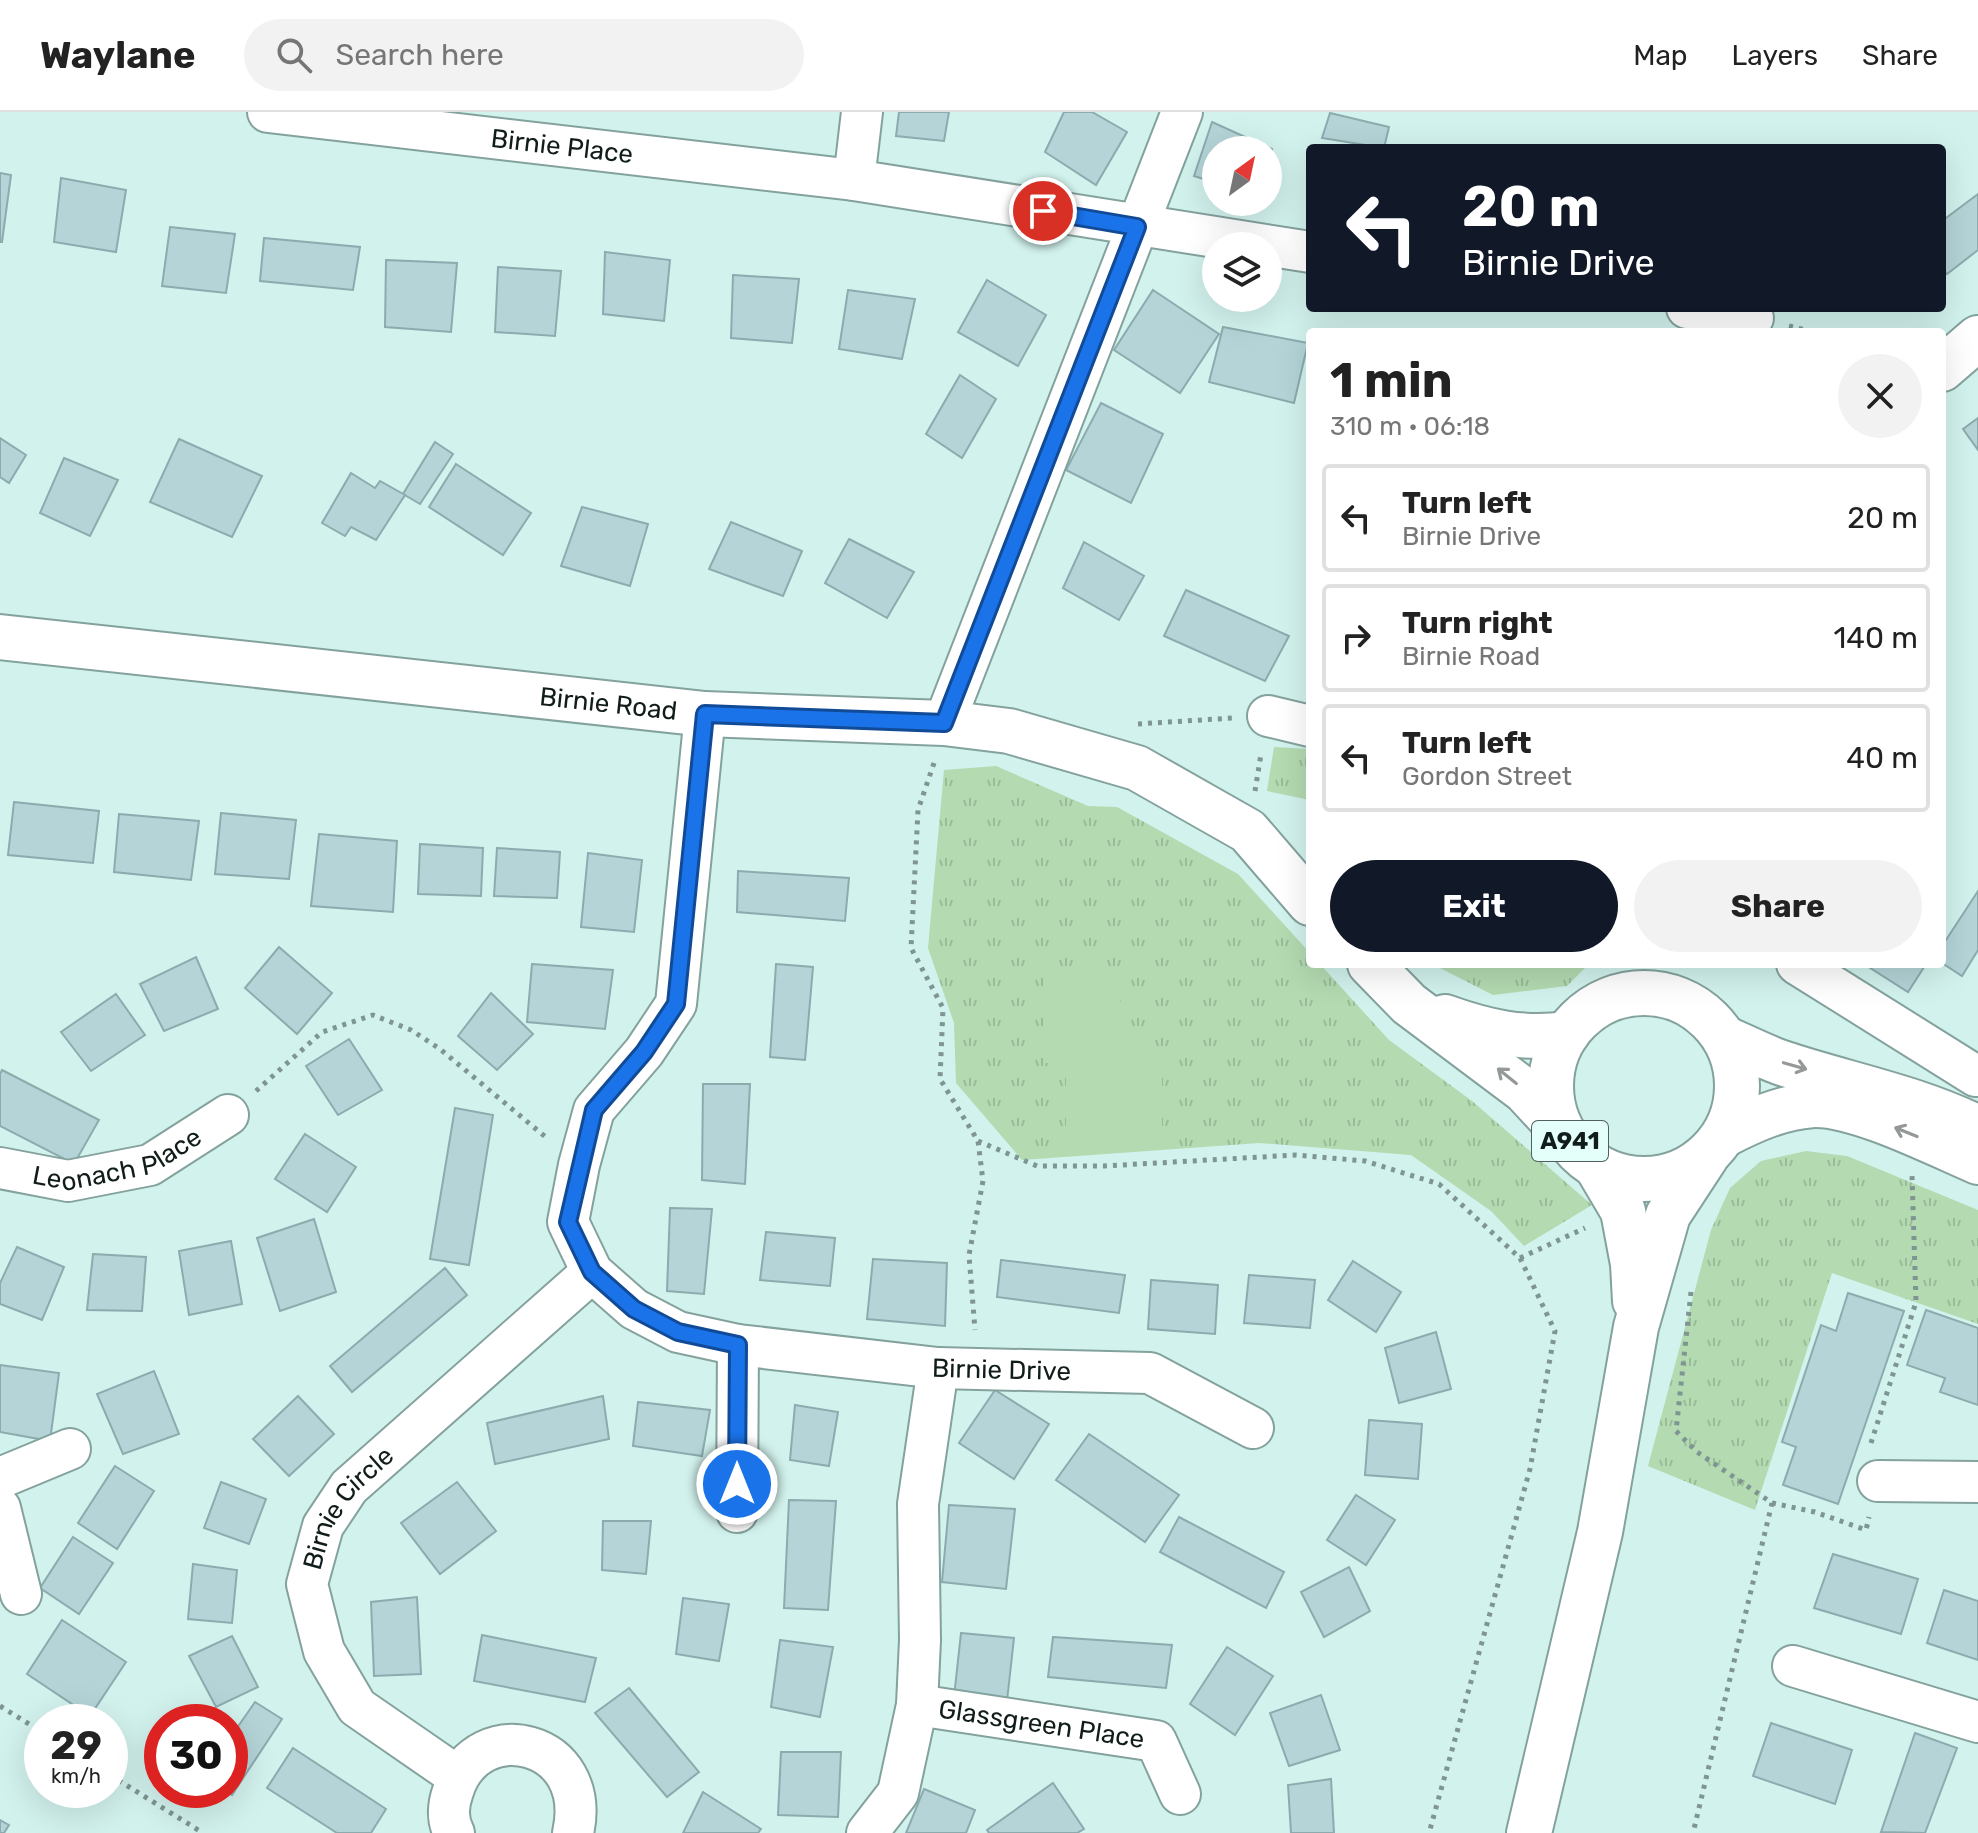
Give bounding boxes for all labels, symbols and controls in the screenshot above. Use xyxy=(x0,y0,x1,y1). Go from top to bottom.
search box xyxy=(244,19,804,91)
text: Waylane xyxy=(40,32,196,78)
icon: search xyxy=(272,33,316,77)
text: Search here xyxy=(336,37,504,73)
text: Map xyxy=(1633,39,1688,72)
text: Layers xyxy=(1732,39,1818,72)
text: Share xyxy=(1862,39,1938,72)
street label: Birnie Place xyxy=(489,122,635,170)
north arrow xyxy=(1202,136,1282,216)
map controls xyxy=(1202,136,1282,312)
text: 20 m xyxy=(1462,174,1600,240)
icon: left xyxy=(1330,176,1434,280)
pin xyxy=(1009,177,1077,245)
icon: arrive xyxy=(1021,189,1065,233)
button: layers xyxy=(1202,232,1282,312)
text: Birnie Drive xyxy=(1462,241,1655,284)
text: 1 min xyxy=(1330,352,1453,409)
button: close xyxy=(1838,354,1922,438)
text: 310 m · 06:18 xyxy=(1330,411,1490,442)
text: Turn left xyxy=(1402,485,1532,521)
icon: left xyxy=(1334,496,1378,540)
text: 20 m xyxy=(1847,500,1918,536)
text: Birnie Drive xyxy=(1402,521,1541,552)
text: Turn right xyxy=(1402,605,1553,641)
icon: right xyxy=(1334,616,1378,660)
text: 140 m xyxy=(1833,620,1918,656)
text: Birnie Road xyxy=(1402,641,1540,672)
street label: Birnie Road xyxy=(538,681,679,726)
text: Turn left xyxy=(1402,725,1532,761)
icon: left xyxy=(1334,736,1378,780)
text: 40 m xyxy=(1846,740,1918,776)
text: Gordon Street xyxy=(1402,761,1572,792)
button: Exit xyxy=(1330,860,1618,952)
button: Share xyxy=(1634,860,1922,952)
one-way arrow xyxy=(1781,1059,1807,1074)
one-way arrow xyxy=(1497,1067,1517,1085)
street label: Leonach Place xyxy=(30,1121,207,1198)
road number: A941 xyxy=(1532,1121,1608,1161)
one-way arrow xyxy=(1894,1124,1919,1138)
street label: Birnie Drive xyxy=(931,1352,1071,1387)
street label: Birnie Circle xyxy=(296,1440,400,1573)
position arrow xyxy=(695,1442,779,1526)
street label: Glassgreen Place xyxy=(937,1693,1147,1755)
speed limit sign: 30 xyxy=(144,1704,248,1808)
text: 29 xyxy=(50,1722,102,1769)
text: km/h xyxy=(51,1764,101,1788)

